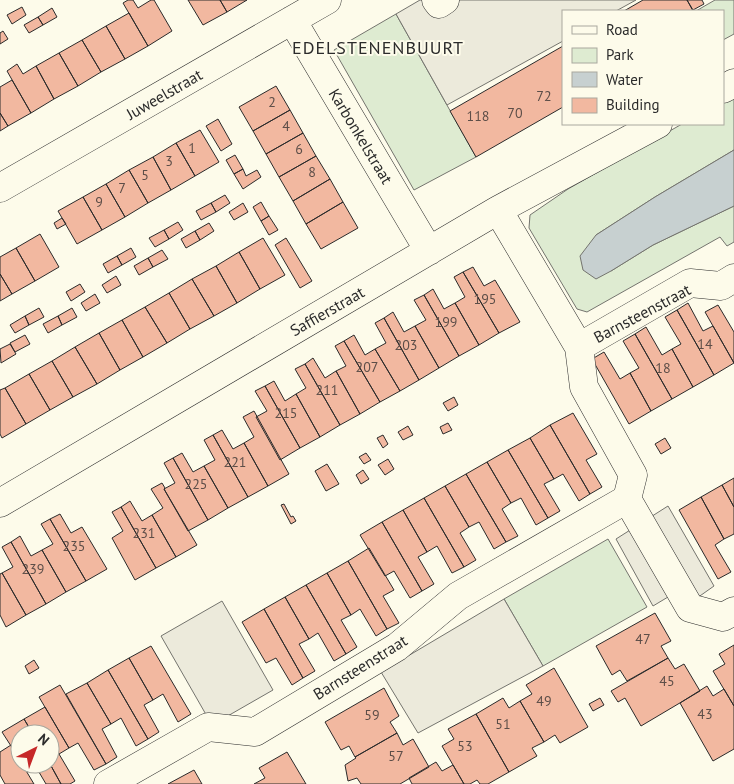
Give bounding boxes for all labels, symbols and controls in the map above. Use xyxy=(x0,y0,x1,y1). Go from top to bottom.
legend xyxy=(562,10,724,125)
text: Road xyxy=(606,20,638,39)
district label: EDELSTENENBUURT xyxy=(292,36,464,59)
text: Park xyxy=(606,45,634,64)
street label: Juweelstraat xyxy=(122,64,206,124)
text: Water xyxy=(606,70,643,89)
street label: Karbonkelstraat xyxy=(325,85,398,188)
house number: 72 xyxy=(536,87,552,105)
house number: 2 xyxy=(268,93,276,111)
text: Building xyxy=(606,95,660,114)
house number: 70 xyxy=(507,104,523,122)
house number: 118 xyxy=(467,107,489,125)
house number: 4 xyxy=(282,117,290,135)
house number: 1 xyxy=(188,139,196,157)
house number: 6 xyxy=(295,140,303,158)
house number: 3 xyxy=(165,152,173,170)
house number: 8 xyxy=(308,163,316,181)
house number: 5 xyxy=(141,166,149,184)
house number: 7 xyxy=(118,179,126,197)
house number: 9 xyxy=(95,193,103,211)
street label: Barnsteenstraat xyxy=(590,279,695,347)
street label: Saffierstraat xyxy=(286,281,368,340)
house number: 195 xyxy=(474,290,496,308)
house number: 199 xyxy=(435,313,457,331)
house number: 14 xyxy=(697,335,713,353)
house number: 203 xyxy=(395,336,417,354)
house number: 207 xyxy=(356,358,378,376)
house number: 18 xyxy=(655,359,671,377)
house number: 211 xyxy=(316,381,338,399)
house number: 215 xyxy=(275,404,297,422)
house number: 221 xyxy=(224,453,246,471)
house number: 225 xyxy=(185,475,207,493)
house number: 231 xyxy=(133,524,155,542)
house number: 235 xyxy=(63,537,85,555)
house number: 239 xyxy=(22,560,44,578)
street label: Barnsteenstraat xyxy=(309,630,411,704)
house number: 47 xyxy=(635,630,651,648)
house number: 45 xyxy=(659,672,675,690)
house number: 49 xyxy=(536,692,552,710)
house number: 43 xyxy=(697,705,713,723)
house number: 59 xyxy=(364,706,380,724)
house number: 51 xyxy=(495,715,511,733)
north arrow xyxy=(10,724,60,774)
text: N xyxy=(34,730,53,749)
house number: 53 xyxy=(457,737,473,755)
house number: 57 xyxy=(388,747,404,765)

